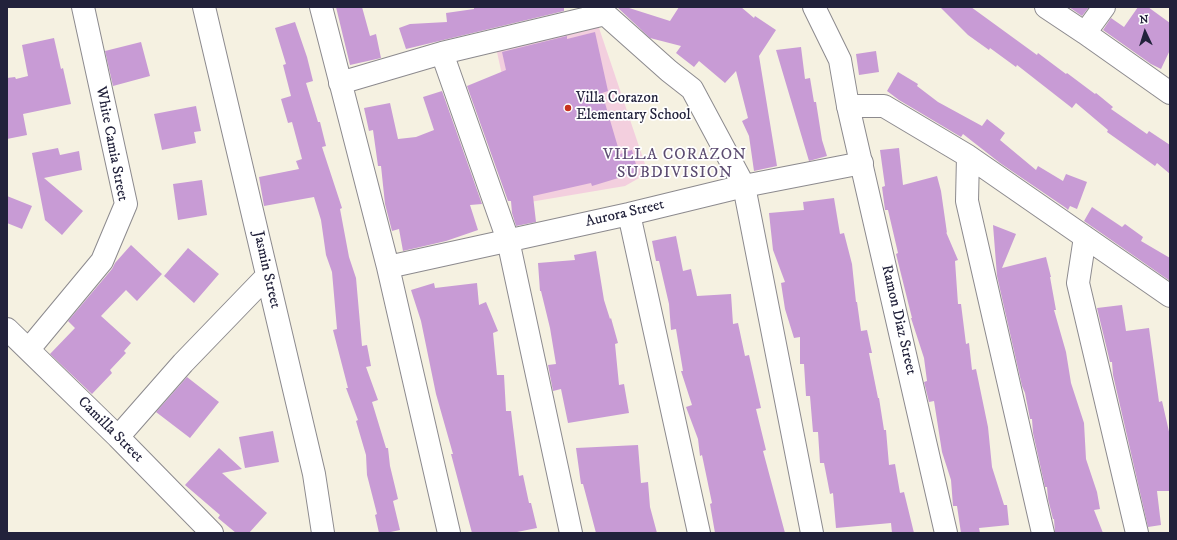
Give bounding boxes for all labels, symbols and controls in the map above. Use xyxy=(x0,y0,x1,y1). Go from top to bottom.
north arrow xyxy=(1125,12,1165,52)
text: N xyxy=(1139,13,1149,27)
street label: White Camia Street xyxy=(91,85,131,203)
place label: Villa Corazon Elementary School xyxy=(576,90,691,125)
marker: Villa Corazon Elementary School xyxy=(563,103,573,113)
district label: VILLA CORAZON SUBDIVISION xyxy=(603,146,747,184)
street label: Aurora Street xyxy=(584,196,666,232)
street label: Jasmin Street xyxy=(248,230,284,310)
street label: Ramon Diaz Street xyxy=(877,263,919,377)
street label: Camilla Street xyxy=(73,393,147,467)

